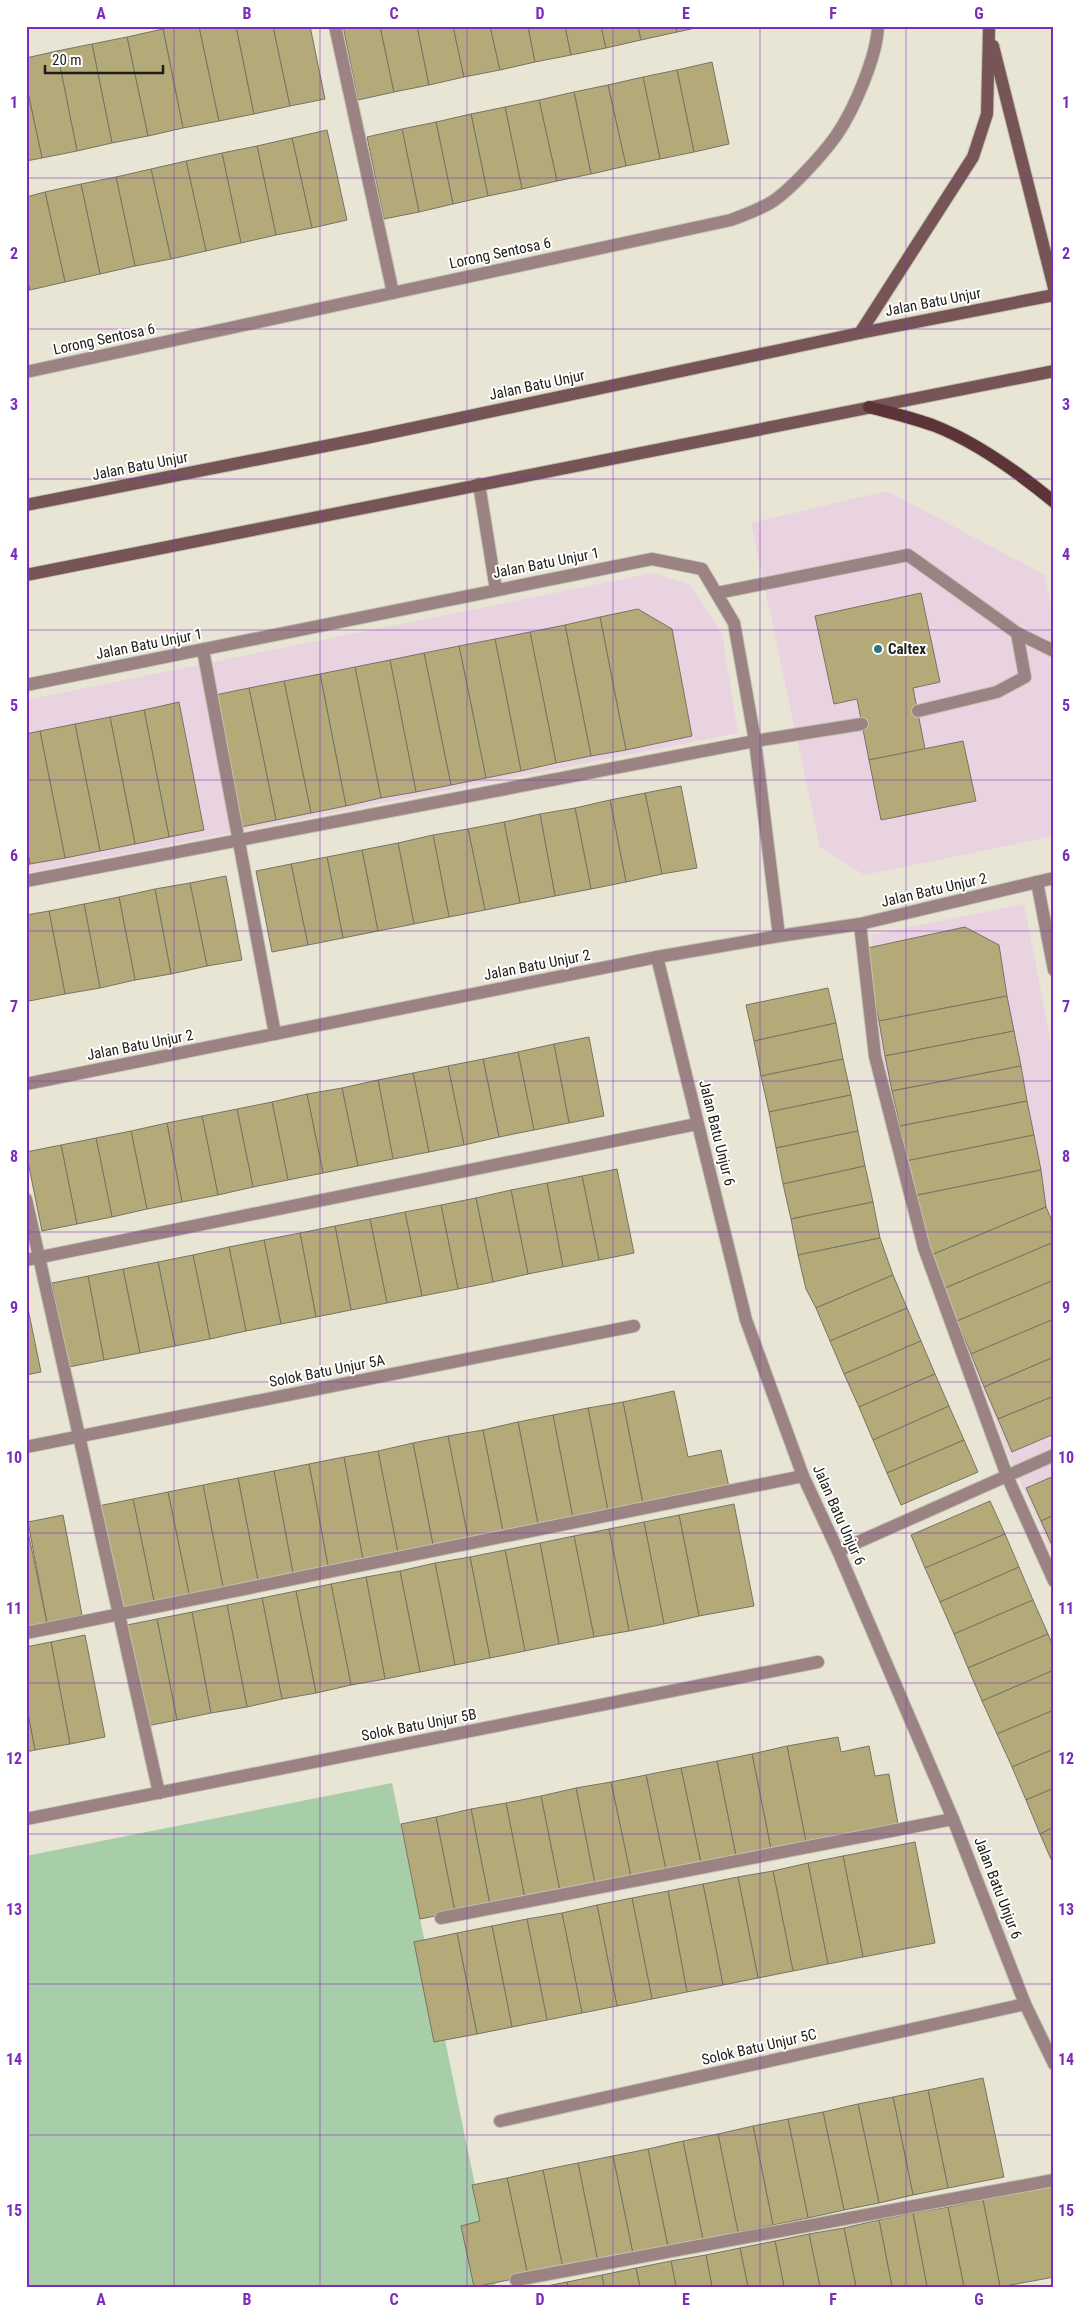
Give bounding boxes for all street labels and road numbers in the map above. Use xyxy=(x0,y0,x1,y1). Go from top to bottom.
street label: Lorong Sentosa 6 xyxy=(448,233,552,273)
street label: Jalan Batu Unjur xyxy=(884,284,983,320)
street label: Lorong Sentosa 6 xyxy=(52,319,156,359)
street label: Jalan Batu Unjur xyxy=(488,366,587,404)
street label: Jalan Batu Unjur xyxy=(91,448,190,484)
street label: Jalan Batu Unjur 1 xyxy=(491,544,601,582)
street label: Jalan Batu Unjur 1 xyxy=(94,625,204,663)
street label: Jalan Batu Unjur 2 xyxy=(879,869,989,911)
street label: Jalan Batu Unjur 2 xyxy=(482,946,592,984)
street label: Jalan Batu Unjur 2 xyxy=(85,1026,195,1064)
street label: Jalan Batu Unjur 6 xyxy=(695,1078,739,1188)
street label: Solok Batu Unjur 5A xyxy=(268,1351,387,1391)
street label: Jalan Batu Unjur 6 xyxy=(809,1462,869,1568)
street label: Solok Batu Unjur 5B xyxy=(360,1705,478,1745)
street label: Jalan Batu Unjur 6 xyxy=(970,1834,1026,1942)
street label: Solok Batu Unjur 5C xyxy=(700,2025,818,2069)

